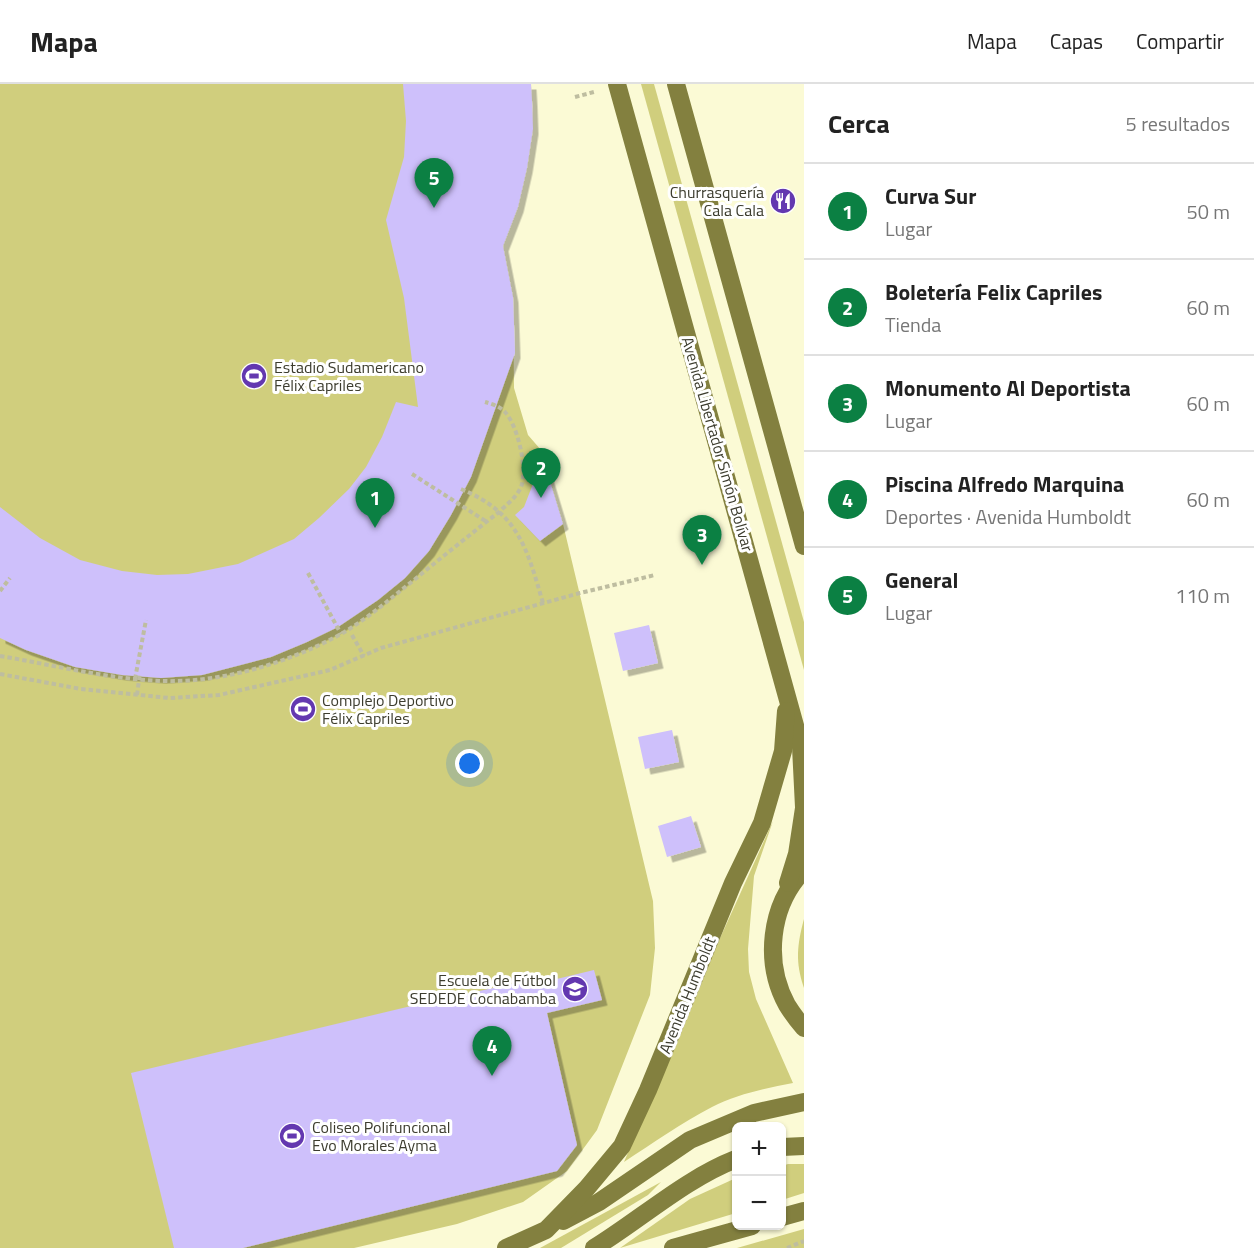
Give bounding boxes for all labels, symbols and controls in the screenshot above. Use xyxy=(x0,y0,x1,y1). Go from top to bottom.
text: Mapa xyxy=(30,20,98,63)
text: Mapa xyxy=(967,25,1017,57)
text: Capas xyxy=(1050,25,1103,57)
text: Compartir xyxy=(1136,25,1224,57)
text: Cerca xyxy=(828,104,890,143)
text: 5 resultados xyxy=(1126,108,1230,139)
pin: 5 xyxy=(414,158,454,208)
text: Curva Sur xyxy=(885,179,976,213)
place label: Churrasquería Cala Cala xyxy=(670,180,764,222)
restaurant icon: Churrasquería Cala Cala xyxy=(768,186,798,216)
text: 1 xyxy=(842,196,853,227)
text: 50 m xyxy=(1186,196,1230,227)
text: Lugar xyxy=(885,213,932,244)
text: Boletería Felix Capriles xyxy=(885,275,1102,309)
text: 2 xyxy=(842,292,853,323)
text: 60 m xyxy=(1186,292,1230,323)
text: Tienda xyxy=(885,309,941,340)
street label: Avenida Libertador Simón Bolívar xyxy=(676,334,760,555)
place label: Estadio Sudamericano Félix Capriles xyxy=(274,355,424,397)
sports icon: Estadio Sudamericano Félix Capriles xyxy=(239,361,269,391)
text: Monumento Al Deportista xyxy=(885,371,1131,405)
text: 3 xyxy=(842,388,853,419)
text: 60 m xyxy=(1186,388,1230,419)
text: Lugar xyxy=(885,405,932,436)
pin: 2 xyxy=(522,448,560,498)
text: Piscina Alfredo Marquina xyxy=(885,467,1124,501)
pin: 1 xyxy=(356,478,394,528)
text: 4 xyxy=(842,484,853,515)
text: 60 m xyxy=(1186,484,1230,515)
text: Deportes · Avenida Humboldt xyxy=(885,501,1131,532)
pin: 3 xyxy=(682,516,722,565)
text: General xyxy=(885,563,958,597)
text: 5 xyxy=(842,580,853,611)
text: 110 m xyxy=(1175,580,1230,611)
text: Lugar xyxy=(885,597,932,628)
place label: Complejo Deportivo Félix Capriles xyxy=(322,688,454,730)
sports icon: Complejo Deportivo Félix Capriles xyxy=(288,694,318,724)
your location xyxy=(455,749,484,778)
street label: Avenida Humboldt xyxy=(653,933,722,1057)
place label: Escuela de Fútbol SEDEDE Cochabamba xyxy=(410,968,556,1010)
school or university icon: Escuela de Fútbol SEDEDE Cochabamba xyxy=(560,974,590,1004)
pin: 4 xyxy=(472,1026,512,1076)
place label: Coliseo Polifuncional Evo Morales Ayma xyxy=(312,1115,450,1157)
sports icon: Coliseo Polifuncional Evo Morales Ayma xyxy=(277,1121,307,1151)
map controls xyxy=(732,1122,786,1230)
button: + xyxy=(732,1122,786,1176)
button: − xyxy=(732,1176,786,1230)

